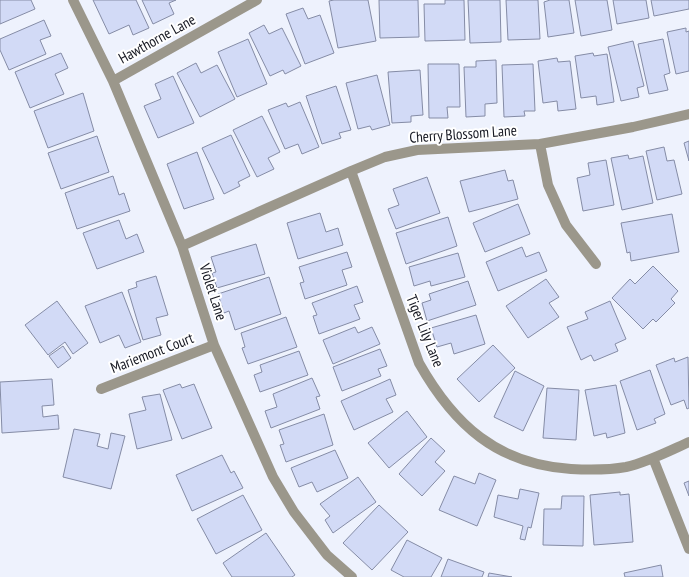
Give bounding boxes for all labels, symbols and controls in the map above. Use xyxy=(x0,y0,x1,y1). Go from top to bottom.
street label: Hawthorne Lane xyxy=(115,10,199,67)
street label: Cherry Blossom Lane xyxy=(409,120,517,147)
street label: Violet Lane xyxy=(195,260,232,323)
street label: Tiger Lily Lane xyxy=(402,292,449,370)
street label: Mariemont Court xyxy=(108,328,196,377)

